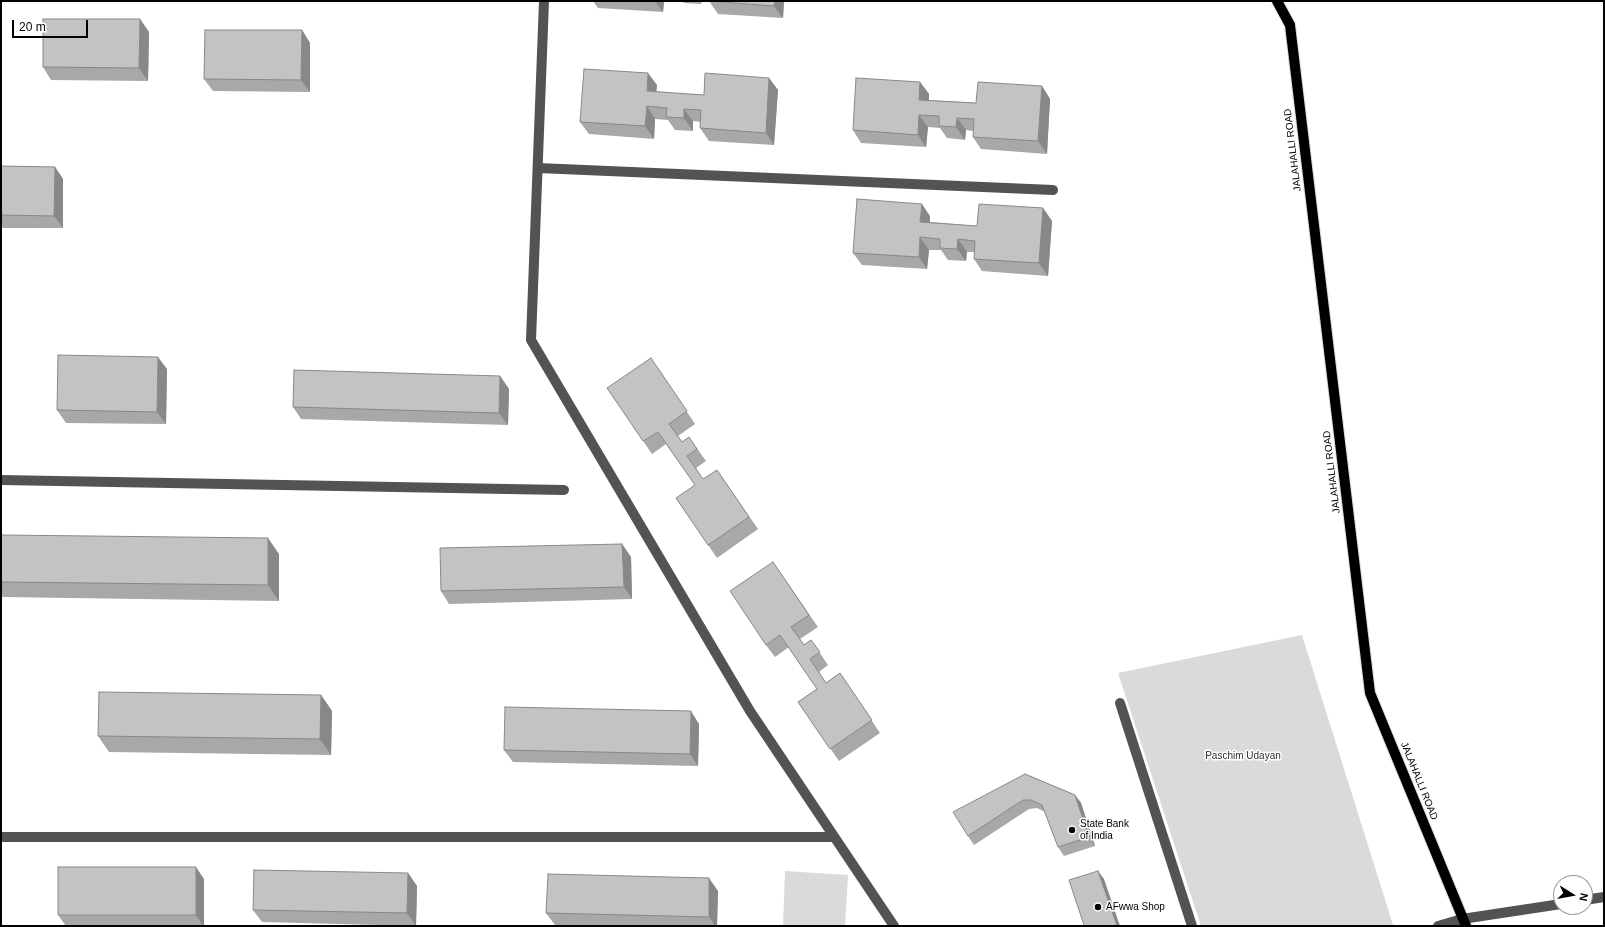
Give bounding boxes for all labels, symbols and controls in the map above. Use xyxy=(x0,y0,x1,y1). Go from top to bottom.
scale bar xyxy=(14,12,90,38)
text: 20 m xyxy=(19,20,46,34)
street label: JALAHALLI ROAD xyxy=(1282,108,1304,192)
street label: JALAHALLI ROAD xyxy=(1321,430,1343,514)
street label: JALAHALLI ROAD xyxy=(1398,740,1440,822)
park label: Paschim Udayan xyxy=(1205,750,1281,762)
place label: State Bank of India xyxy=(1080,818,1129,842)
marker: State Bank of India xyxy=(1067,825,1077,835)
north arrow xyxy=(1553,875,1593,915)
text: N xyxy=(1577,892,1590,902)
place label: AFwwa Shop xyxy=(1106,901,1165,913)
marker: AFwwa Shop xyxy=(1093,902,1103,912)

